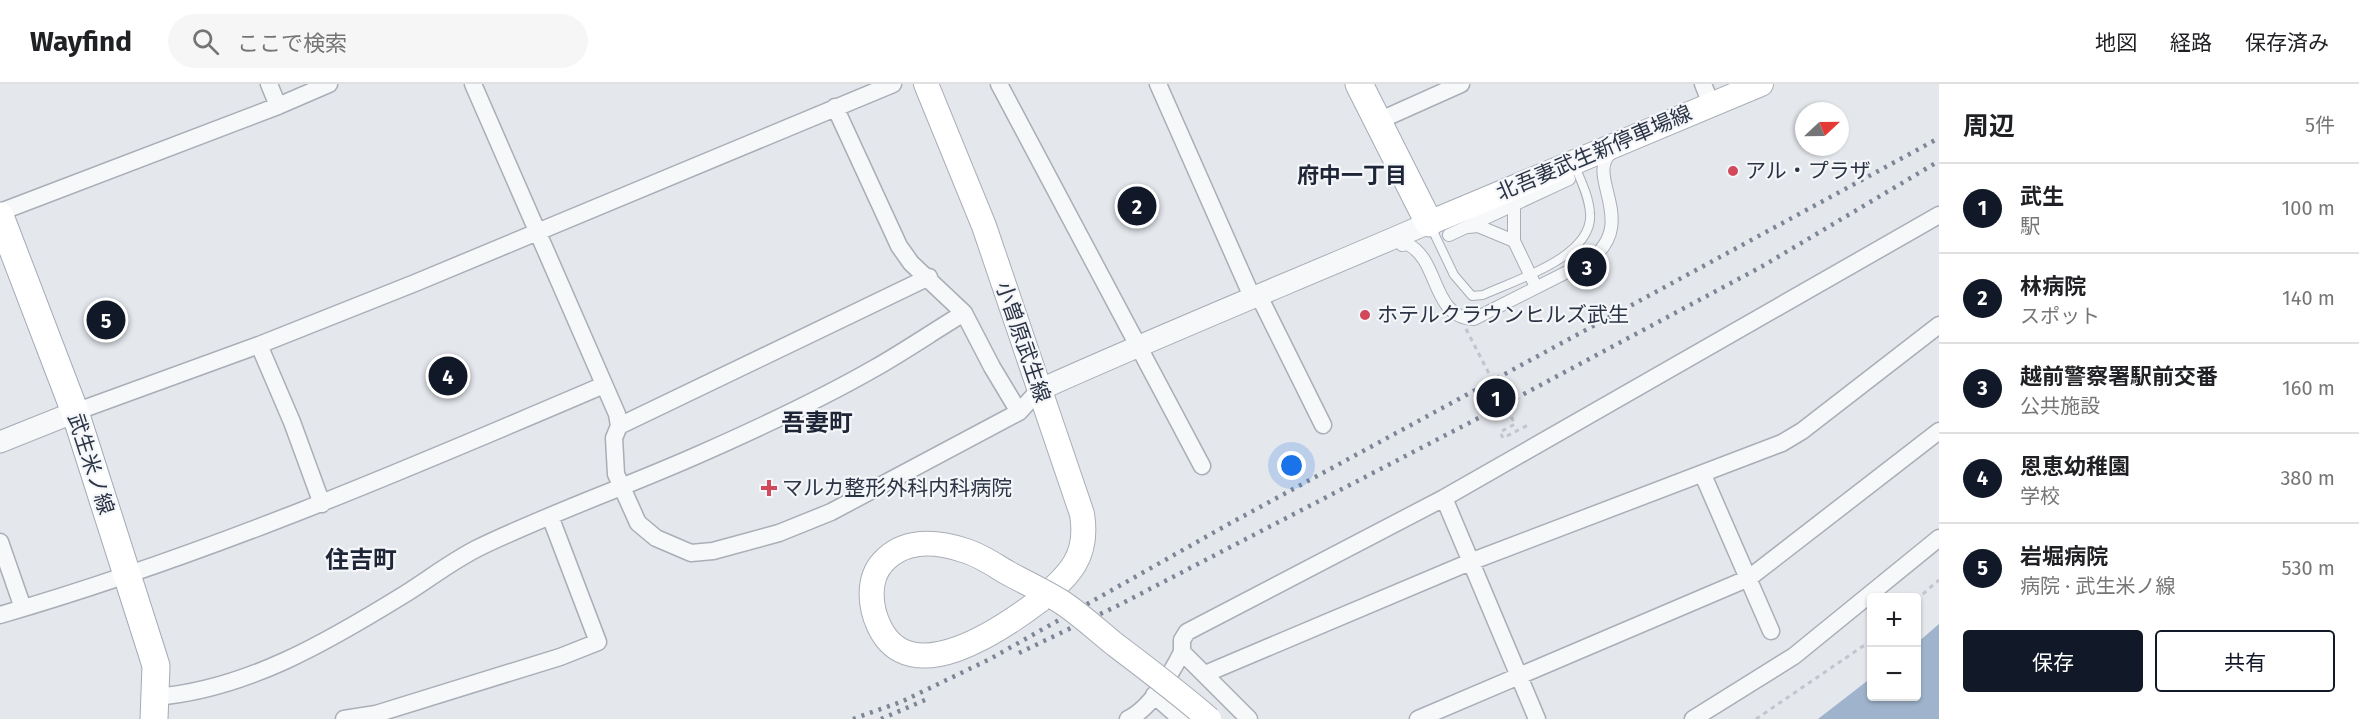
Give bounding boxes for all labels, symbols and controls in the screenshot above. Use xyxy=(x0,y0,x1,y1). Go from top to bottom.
search box xyxy=(168,14,588,68)
text: Wayfind xyxy=(30,25,132,58)
icon: search xyxy=(189,25,222,58)
text: ここで検索 xyxy=(237,30,347,57)
text: 地図 xyxy=(2095,30,2137,56)
text: 経路 xyxy=(2170,30,2212,56)
text: 保存済み xyxy=(2245,30,2329,56)
street label: 北吾妻武生新停車場線 xyxy=(1492,100,1696,206)
north arrow xyxy=(1795,102,1849,156)
text: 周辺 xyxy=(1963,111,2015,142)
text: 5件 xyxy=(2305,113,2335,137)
place label: アル・プラザ xyxy=(1745,158,1871,184)
district label: 府中一丁目 xyxy=(1297,162,1407,189)
marker: アル・プラザ xyxy=(1726,164,1740,178)
text: 武生 xyxy=(2020,183,2064,210)
pin: 2 xyxy=(1118,184,1156,228)
text: 1 xyxy=(1978,196,1987,220)
text: 100 m xyxy=(2282,196,2335,220)
text: 駅 xyxy=(2020,214,2040,238)
pin: 3 xyxy=(1568,244,1606,290)
text: 林病院 xyxy=(2020,273,2086,300)
street label: 小曽原武生線 xyxy=(990,278,1056,406)
text: 2 xyxy=(1977,286,1988,310)
text: 140 m xyxy=(2282,286,2335,310)
pin: 5 xyxy=(86,298,126,342)
place label: ホテルクラウンヒルズ武生 xyxy=(1377,302,1629,328)
text: スポット xyxy=(2020,304,2100,328)
marker: ホテルクラウンヒルズ武生 xyxy=(1358,308,1372,322)
pin: 4 xyxy=(428,354,468,398)
text: 越前警察署駅前交番 xyxy=(2020,363,2218,390)
pin: 1 xyxy=(1476,376,1516,420)
text: 3 xyxy=(1977,376,1988,400)
text: 160 m xyxy=(2282,376,2335,400)
text: 公共施設 xyxy=(2020,394,2100,418)
district label: 吾妻町 xyxy=(781,409,853,437)
street label: 武生米ノ線 xyxy=(62,410,120,518)
your location xyxy=(1277,451,1306,480)
text: 恩恵幼稚園 xyxy=(2020,453,2130,480)
text: 4 xyxy=(1977,466,1988,490)
text: 380 m xyxy=(2280,466,2335,490)
place label: マルカ整形外科内科病院 xyxy=(782,475,1012,501)
marker: マルカ整形外科内科病院 xyxy=(760,479,778,497)
text: 学校 xyxy=(2020,484,2060,508)
text: 岩堀病院 xyxy=(2020,543,2108,570)
district label: 住吉町 xyxy=(325,546,397,574)
text: 5 xyxy=(1977,556,1988,580)
text: 530 m xyxy=(2282,556,2335,580)
text: 病院 · 武生米ノ線 xyxy=(2020,574,2175,598)
map controls xyxy=(1867,593,1921,701)
button: + xyxy=(1867,593,1921,647)
button: 保存 xyxy=(1963,630,2143,692)
button: 共有 xyxy=(2155,630,2335,692)
button: − xyxy=(1867,647,1921,701)

